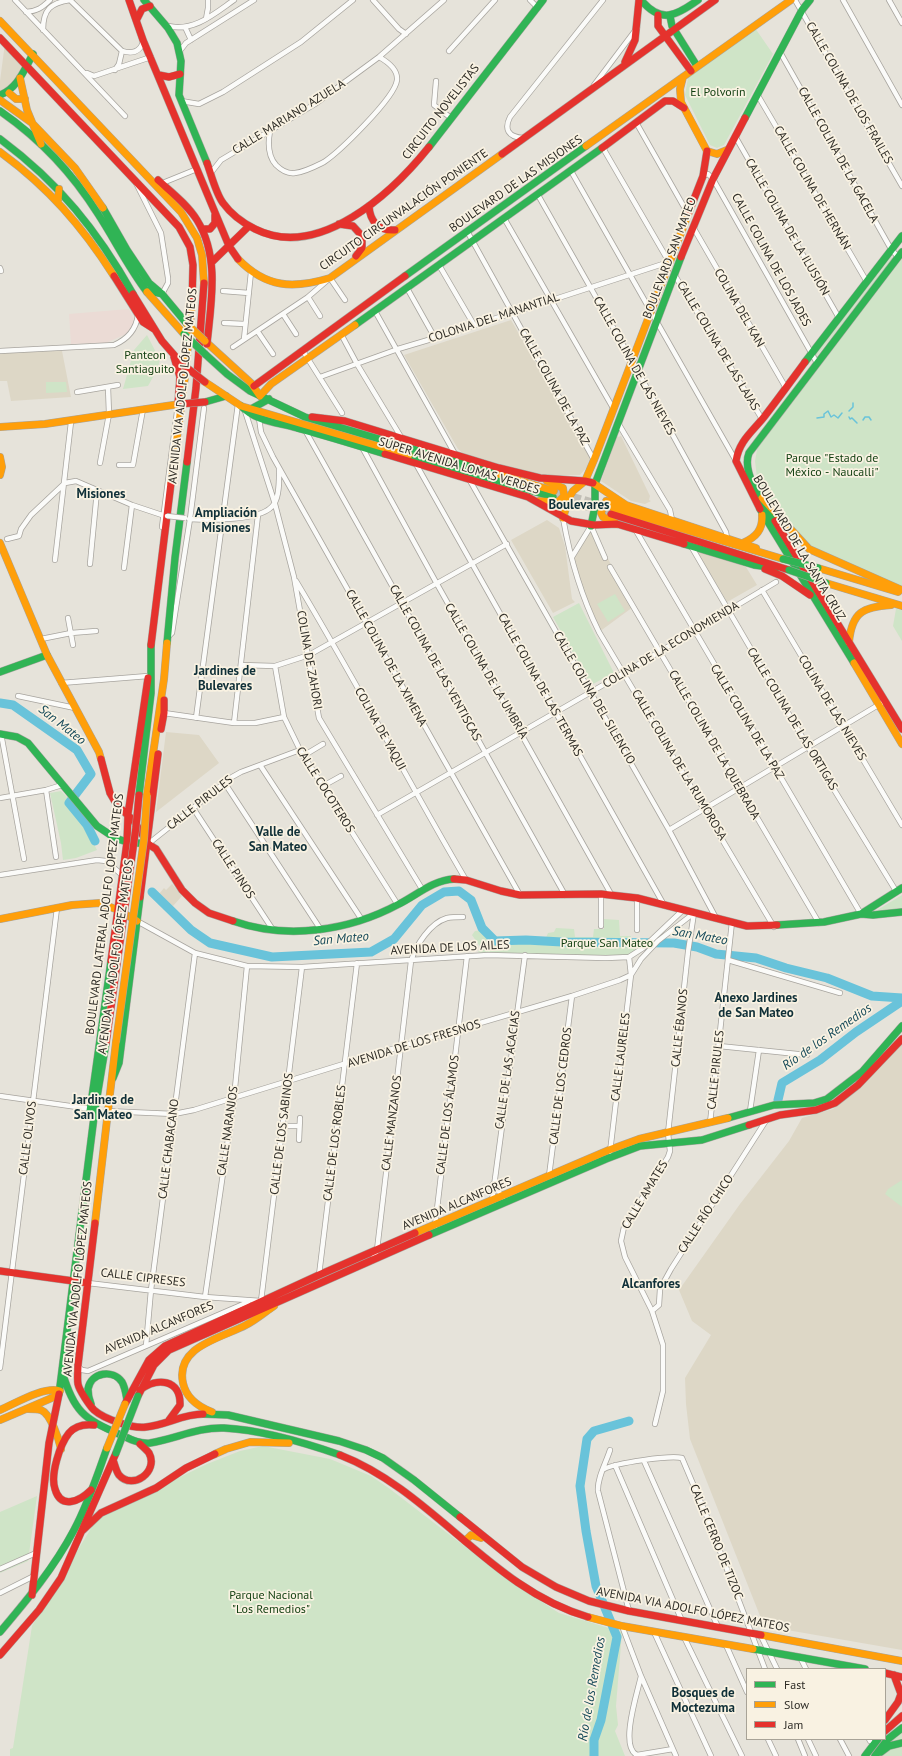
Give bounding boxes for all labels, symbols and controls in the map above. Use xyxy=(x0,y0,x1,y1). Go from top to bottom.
street label: CALLE COLINA DE LOS FRAILES xyxy=(802,19,896,167)
street label: CIRCUITO NOVELISTAS xyxy=(399,61,483,163)
street label: CALLE MARIANO AZUELA xyxy=(230,76,348,158)
street label: CALLE COLINA DE LA GACELA xyxy=(795,85,881,225)
park label: El Polvorín xyxy=(690,86,746,100)
street label: CALLE COLINA DE HERNÁN xyxy=(771,124,853,252)
street label: BOULEVARD DE LAS MISIONES xyxy=(447,132,585,236)
street label: CIRCUITO CIRCUNVALACIÓN PONIENTE xyxy=(317,146,491,274)
street label: CALLE COLINA DE LA ILUSIÓN xyxy=(742,156,832,298)
street label: CALLE COLINA DE LOS JADES xyxy=(728,191,814,329)
street label: BOULEVARD SAN MATEO xyxy=(640,195,700,321)
street label: COLINA DEL KAN xyxy=(711,266,767,350)
street label: CALLE COLINA DE LAS LAJAS xyxy=(673,278,763,414)
street label: AVENIDA VIA ADOLFO LÓPEZ MATEOS xyxy=(166,288,200,484)
street label: COLONIA DEL MANANTIAL xyxy=(427,290,561,346)
street label: CALLE COLINA DE LAS NIEVES xyxy=(590,294,678,438)
street label: CALLE COLINA DE LA PAZ xyxy=(516,326,592,448)
park label: Panteon Santiaguito xyxy=(116,349,174,377)
street label: SÚPER AVENIDA LOMAS VERDES xyxy=(377,435,541,497)
park label: Parque "Estado de México - Naucalli" xyxy=(785,452,879,480)
street label: BOULEVARD DE LA SANTA CRUZ xyxy=(750,473,848,623)
district label: Misiones xyxy=(76,486,126,502)
district label: Boulevares xyxy=(548,497,610,513)
district label: Ampliación Misiones xyxy=(195,505,257,536)
street label: CALLE COLINA DE LAS VENTISCAS xyxy=(386,582,484,744)
street label: CALLE COLINA DE LA XIMENA xyxy=(342,587,430,729)
street label: COLINA DE LA ECONOMIENDA xyxy=(600,599,742,691)
street label: CALLE COLINA DE LA UMBRÍA xyxy=(441,601,531,741)
street label: COLINA DE ZAHORI xyxy=(293,609,325,711)
street label: CALLE COLINA DE LAS TERMAS xyxy=(494,611,586,759)
street label: CALLE COLINA DEL SILENCIO xyxy=(550,629,638,767)
street label: CALLE COLINA DE LAS ORTIGAS xyxy=(744,645,840,793)
street label: COLINA DE LAS NIEVES xyxy=(795,653,869,763)
street label: CALLE COLINA DE LA PAZ xyxy=(707,662,787,782)
district label: Jardines de Bulevares xyxy=(194,663,256,694)
street label: CALLE COLINA DE LA QUEBRADA xyxy=(665,668,763,822)
street label: COLINA DE YAQUI xyxy=(351,685,409,773)
street label: CALLE COLINA DE LA RUMOROSA xyxy=(628,687,730,843)
water label: San Mateo xyxy=(35,702,89,748)
street label: CALLE COCOTEROS xyxy=(293,744,357,836)
street label: CALLE PIRULES xyxy=(164,773,236,833)
street label: BOULEVARD LATERAL ADOLFO LOPEZ MATEOS xyxy=(83,793,127,1035)
district label: Valle de San Mateo xyxy=(249,824,307,855)
street label: CALLE PINOS xyxy=(208,836,258,902)
street label: AVENIDA VIA ADOLFO LÓPEZ MATEOS xyxy=(95,859,137,1055)
water label: San Mateo xyxy=(671,923,729,949)
water label: San Mateo xyxy=(313,929,369,949)
park label: Parque San Mateo xyxy=(561,937,653,951)
street label: AVENIDA DE LOS AILES xyxy=(390,938,510,958)
street label: CALLE ÉBANOS xyxy=(669,988,691,1068)
district label: Anexo Jardines de San Mateo xyxy=(714,990,798,1021)
water label: Río de los Remedios xyxy=(779,1000,875,1074)
street label: CALLE DE LAS ACACIAS xyxy=(493,1010,523,1130)
street label: CALLE LAURELES xyxy=(608,1012,634,1102)
street label: AVENIDA DE LOS FRESNOS xyxy=(346,1017,482,1071)
street label: CALLE DE LOS CEDROS xyxy=(547,1026,575,1146)
street label: CALLE PIRULES xyxy=(705,1030,727,1110)
street label: CALLE DE LOS ÁLAMOS xyxy=(434,1054,462,1176)
street label: CALLE DE LOS SABINOS xyxy=(267,1072,297,1196)
street label: CALLE MANZANOS xyxy=(379,1074,405,1172)
street label: CALLE DE LOS ROBLES xyxy=(321,1084,349,1202)
street label: CALLE NARANJOS xyxy=(215,1085,241,1177)
district label: Jardines de San Mateo xyxy=(72,1092,134,1123)
street label: CALLE CHABACANO xyxy=(156,1098,182,1200)
street label: CALLE OLIVOS xyxy=(16,1100,40,1176)
street label: CALLE AMATES xyxy=(619,1158,671,1232)
street label: CALLE RÍO CHICO xyxy=(675,1172,737,1256)
street label: AVENIDA ALCANFORES xyxy=(400,1174,514,1234)
street label: AVENIDA VIA ADOLFO LÓPEZ MATEOS xyxy=(61,1181,95,1377)
street label: CALLE CIPRESES xyxy=(100,1266,186,1290)
district label: Alcanfores xyxy=(622,1276,680,1292)
street label: AVENIDA ALCANFORES xyxy=(102,1298,216,1358)
street label: CALLE CERRO DE TIZOC xyxy=(686,1482,746,1602)
street label: AVENIDA VIA ADOLFO LÓPEZ MATEOS xyxy=(595,1584,791,1636)
park label: Parque Nacional "Los Remedios" xyxy=(229,1589,313,1617)
water label: Río de los Remedios xyxy=(575,1636,609,1742)
legend xyxy=(746,1668,886,1740)
text: Fast xyxy=(784,1677,805,1692)
district label: Bosques de Moctezuma xyxy=(671,1685,735,1716)
text: Slow xyxy=(784,1697,809,1712)
text: Jam xyxy=(784,1717,803,1732)

